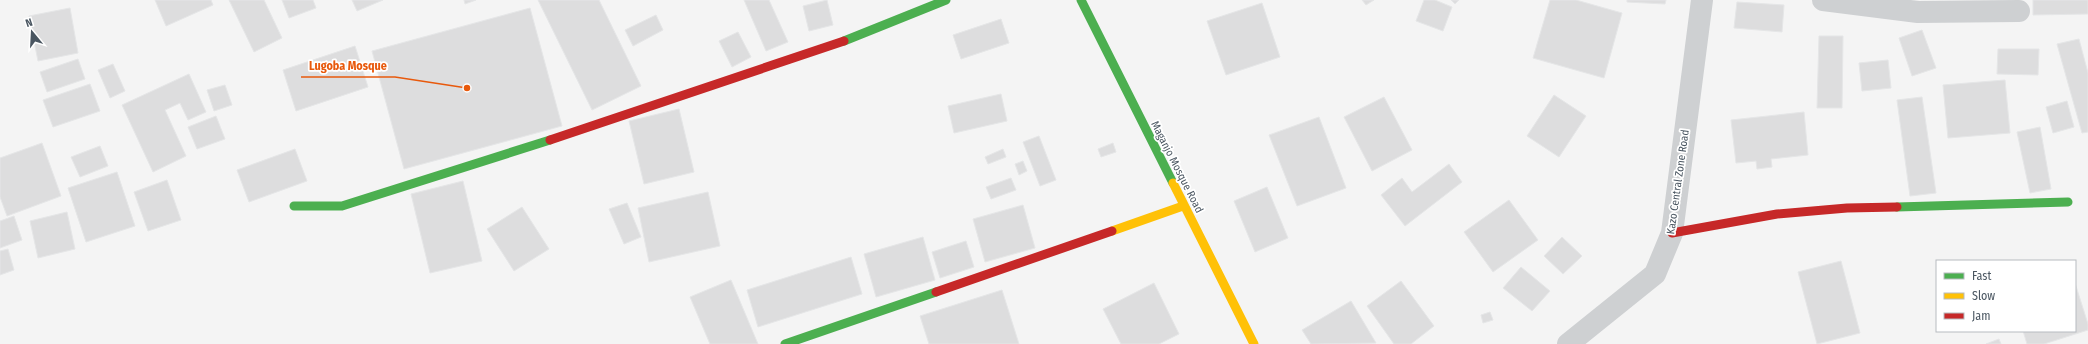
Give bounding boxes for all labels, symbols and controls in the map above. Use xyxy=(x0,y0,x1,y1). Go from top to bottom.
north arrow xyxy=(12,12,52,52)
text: N xyxy=(24,16,34,30)
callout: Lugoba Mosque xyxy=(301,53,395,77)
text: Lugoba Mosque xyxy=(309,59,387,73)
street label: Maganjo Mosque Road xyxy=(1148,119,1206,215)
street label: Kazo Central Zone Road xyxy=(1664,129,1692,235)
legend xyxy=(1936,260,2076,332)
text: Fast xyxy=(1972,269,1991,283)
text: Slow xyxy=(1972,289,1995,303)
text: Jam xyxy=(1972,309,1990,323)

